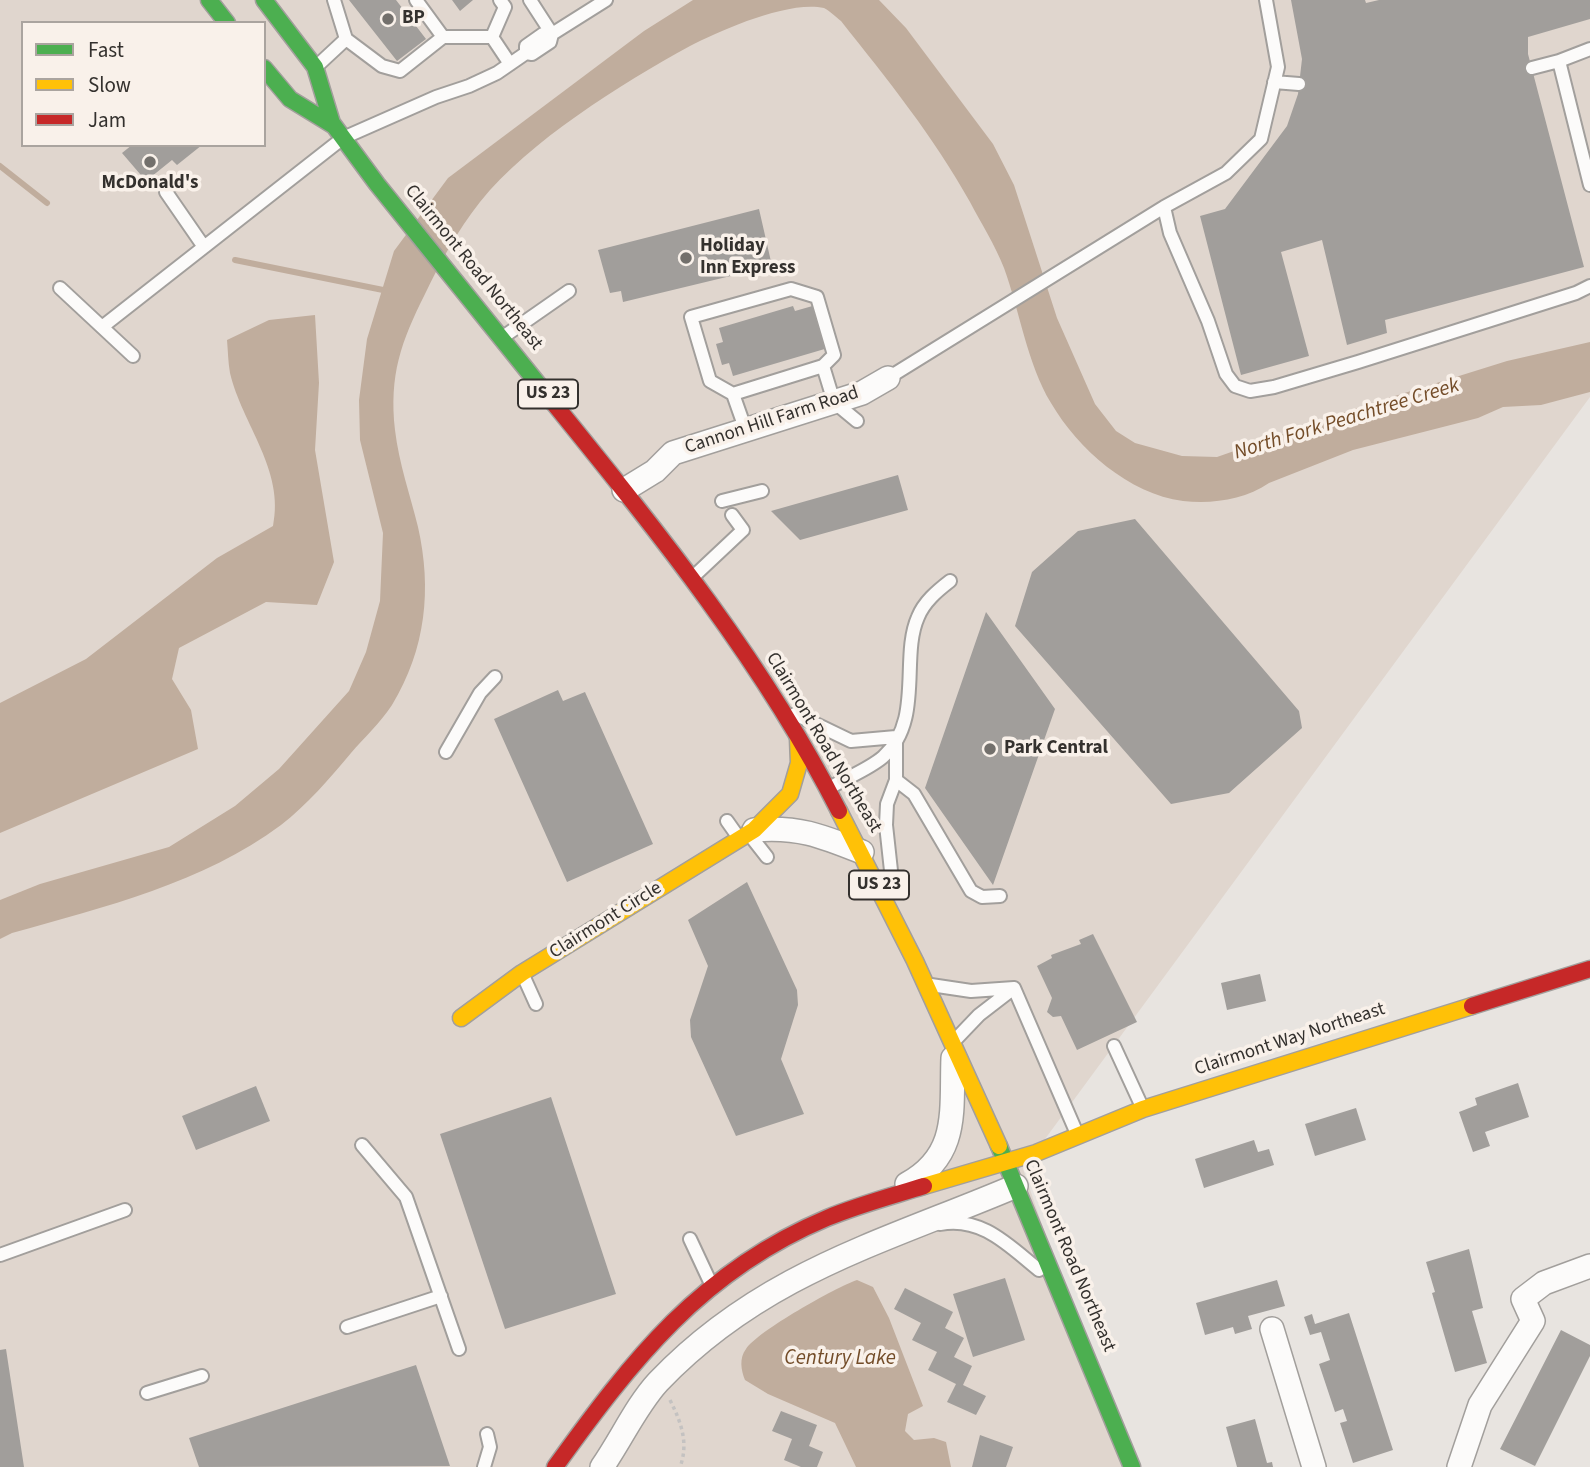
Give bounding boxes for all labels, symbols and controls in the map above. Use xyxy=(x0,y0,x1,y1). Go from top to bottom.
place label: BP xyxy=(402,8,425,30)
marker: BP xyxy=(380,11,396,27)
legend xyxy=(21,21,266,147)
text: Fast xyxy=(88,35,124,65)
text: Slow xyxy=(88,70,131,100)
text: Jam xyxy=(88,105,126,135)
marker: McDonald's xyxy=(142,154,158,170)
place label: McDonald's xyxy=(102,173,198,195)
street label: Clairmont Road Northeast xyxy=(399,181,547,355)
place label: Holiday Inn Express xyxy=(700,236,796,280)
marker: Holiday Inn Express xyxy=(678,250,694,266)
water label: North Fork Peachtree Creek xyxy=(1231,374,1463,466)
road number: US 23 xyxy=(518,380,578,408)
street label: Cannon Hill Farm Road xyxy=(682,382,862,460)
street label: Clairmont Road Northeast xyxy=(760,649,886,837)
place label: Park Central xyxy=(1004,738,1108,760)
marker: Park Central xyxy=(982,741,998,757)
road number: US 23 xyxy=(849,870,909,900)
street label: Clairmont Circle xyxy=(546,877,666,965)
street label: Clairmont Way Northeast xyxy=(1192,998,1388,1082)
street label: Clairmont Road Northeast xyxy=(1018,1157,1120,1355)
water label: Century Lake xyxy=(784,1346,896,1372)

